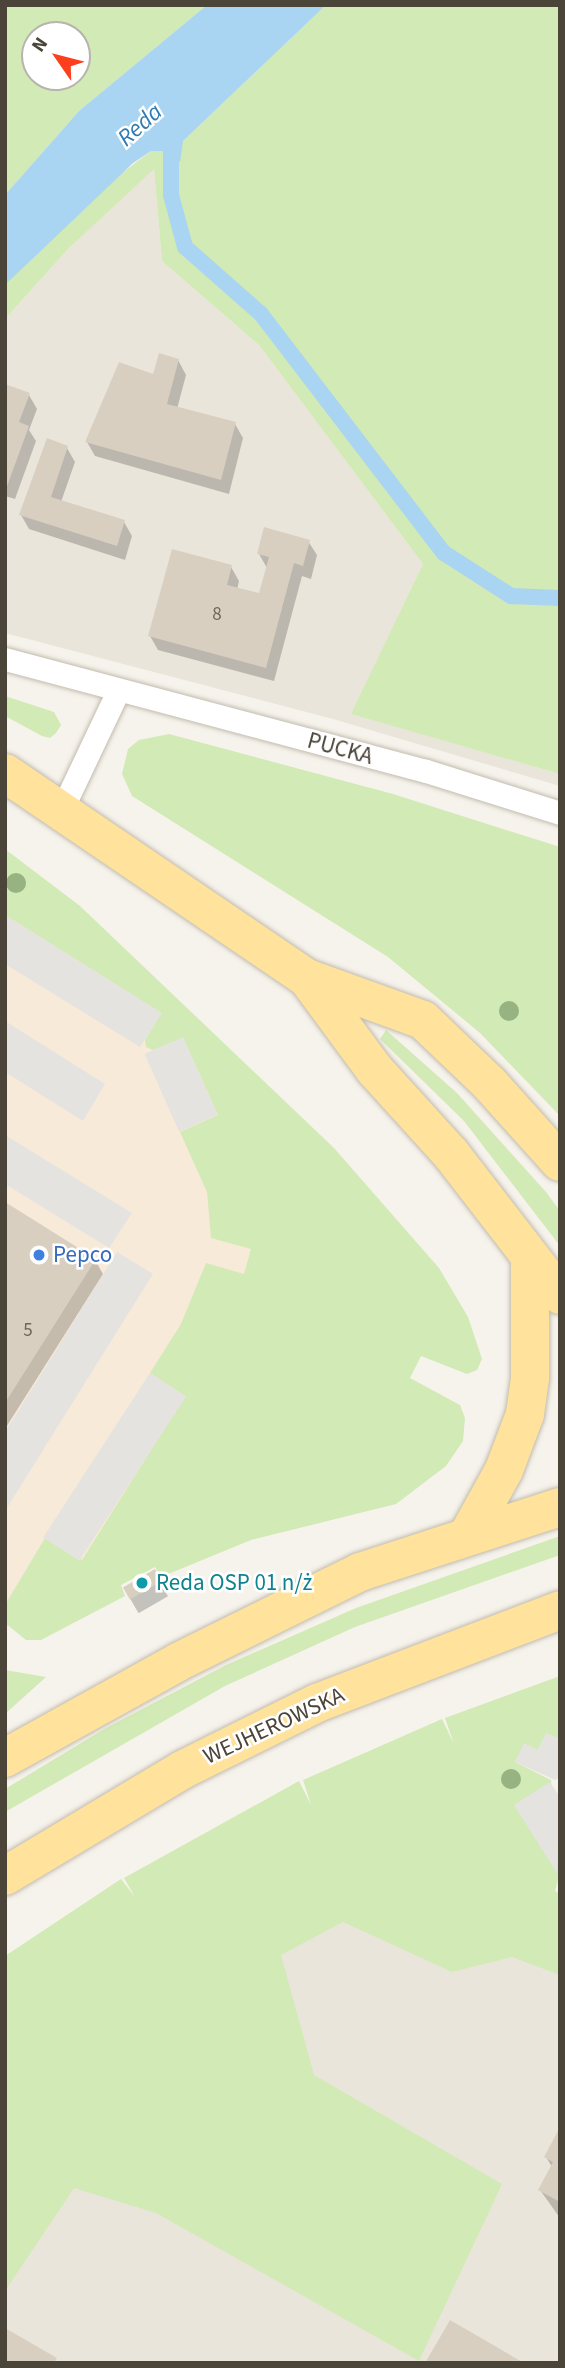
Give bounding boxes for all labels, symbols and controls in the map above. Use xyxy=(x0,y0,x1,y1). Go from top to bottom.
north arrow xyxy=(21,21,91,91)
text: N xyxy=(25,32,55,58)
water label: Reda xyxy=(112,97,168,153)
house number: 8 xyxy=(212,604,222,626)
street label: PUCKA xyxy=(304,727,376,771)
place label: Pepco xyxy=(53,1241,112,1269)
marker: Pepco xyxy=(31,1247,47,1263)
house number: 5 xyxy=(23,1320,33,1342)
place label: Reda OSP 01 n/ż xyxy=(156,1569,312,1597)
marker: Reda OSP 01 n/ż xyxy=(134,1575,150,1591)
street label: WEJHEROWSKA xyxy=(199,1681,349,1771)

